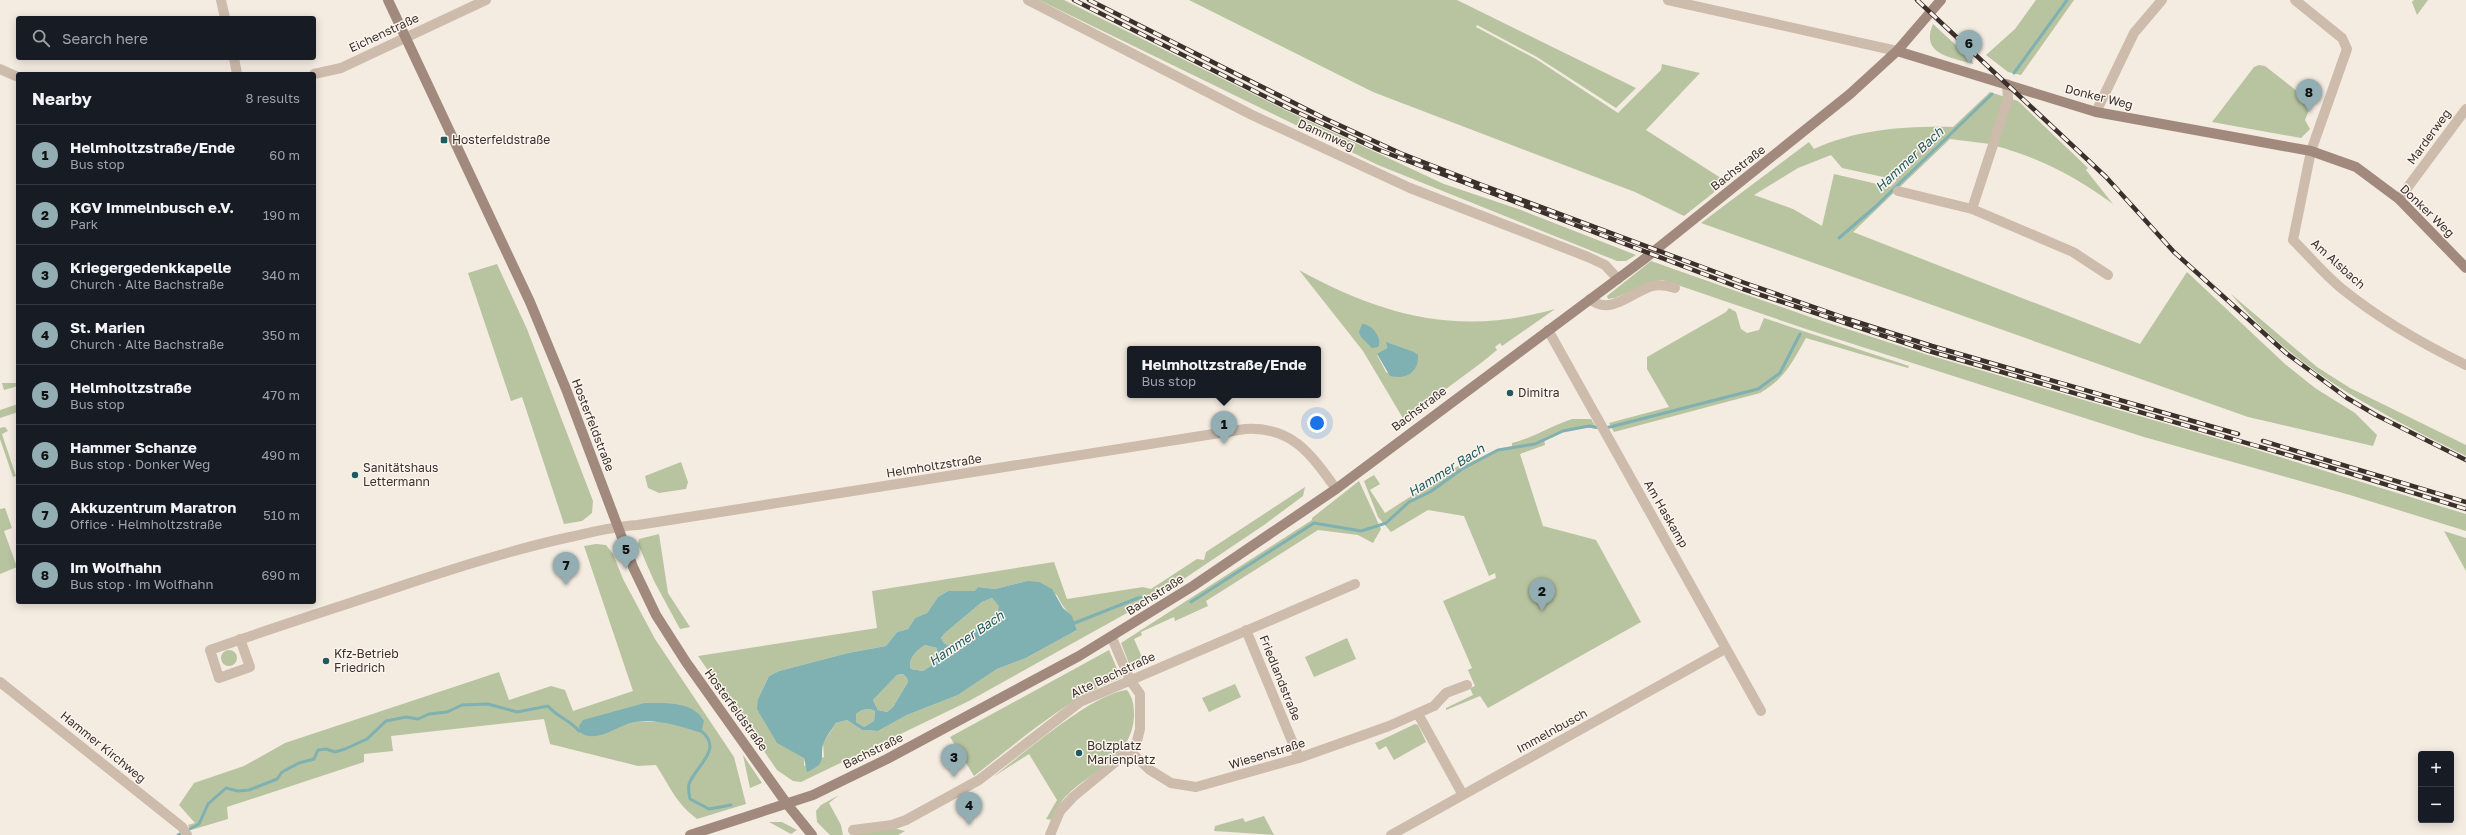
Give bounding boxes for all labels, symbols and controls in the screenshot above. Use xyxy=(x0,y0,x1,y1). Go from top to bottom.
street label: Eichenstraße xyxy=(347,10,421,55)
search box xyxy=(16,16,316,60)
icon: search xyxy=(30,27,52,49)
text: Search here xyxy=(62,29,148,47)
pin: 6 xyxy=(1956,30,1982,63)
pin: 8 xyxy=(2296,79,2322,112)
street label: Donker Weg xyxy=(2064,81,2135,112)
text: Nearby xyxy=(32,88,92,109)
text: 8 results xyxy=(246,90,300,106)
street label: Marderweg xyxy=(2403,106,2454,167)
street label: Dammweg xyxy=(1296,115,1357,154)
water label: Hammer Bach xyxy=(1872,123,1947,195)
place label: Hosterfeldstraße xyxy=(452,132,550,147)
marker: Hosterfeldstraße xyxy=(439,135,449,145)
text: Helmholtzstraße/Ende xyxy=(70,138,235,156)
street label: Bachstraße xyxy=(1707,142,1768,194)
text: 1 xyxy=(42,147,48,163)
text: 60 m xyxy=(269,147,300,163)
text: Bus stop xyxy=(70,156,125,172)
street label: Donker Weg xyxy=(2397,181,2458,240)
text: KGV Immelnbusch e.V. xyxy=(70,198,234,216)
text: 2 xyxy=(41,207,49,223)
text: 190 m xyxy=(263,207,300,223)
text: Park xyxy=(70,216,98,232)
street label: Am Alsbach xyxy=(2308,235,2369,292)
text: Kriegergedenkkapelle xyxy=(70,258,231,276)
text: 3 xyxy=(41,267,49,283)
text: 340 m xyxy=(262,267,300,283)
text: Church · Alte Bachstraße xyxy=(70,276,224,292)
text: St. Marien xyxy=(70,318,145,336)
text: 4 xyxy=(41,327,49,343)
text: 350 m xyxy=(262,327,300,343)
text: Church · Alte Bachstraße xyxy=(70,336,224,352)
popup xyxy=(1127,346,1321,398)
text: Helmholtzstraße/Ende xyxy=(1141,355,1307,373)
text: Bus stop xyxy=(1141,373,1196,389)
street label: Hosterfeldstraße xyxy=(569,376,618,473)
text: Helmholtzstraße xyxy=(70,378,192,396)
street label: Bachstraße xyxy=(1388,383,1449,434)
place label: Dimitra xyxy=(1518,385,1560,400)
text: 5 xyxy=(41,387,49,403)
text: 470 m xyxy=(262,387,300,403)
marker: Dimitra xyxy=(1505,388,1515,398)
text: Bus stop xyxy=(70,396,125,412)
pin: 1 xyxy=(1211,411,1237,444)
your location xyxy=(1307,413,1327,433)
text: Hammer Schanze xyxy=(70,438,197,456)
water label: Hammer Bach xyxy=(1405,440,1488,500)
text: 6 xyxy=(41,447,49,463)
text: 490 m xyxy=(261,447,300,463)
street label: Helmholtzstraße xyxy=(885,451,983,480)
text: Bus stop · Donker Weg xyxy=(70,456,210,472)
place label: Sanitätshaus Lettermann xyxy=(363,460,438,489)
marker: Sanitätshaus Lettermann xyxy=(350,470,360,480)
street label: Am Haskamp xyxy=(1641,477,1692,550)
text: Akkuzentrum Maratron xyxy=(70,498,236,516)
text: 7 xyxy=(41,507,49,523)
text: 510 m xyxy=(263,507,300,523)
text: Office · Helmholtzstraße xyxy=(70,516,222,532)
pin: 5 xyxy=(613,536,639,569)
pin: 7 xyxy=(553,552,579,585)
text: Im Wolfhahn xyxy=(70,558,161,576)
text: 8 xyxy=(41,567,49,583)
text: 690 m xyxy=(261,567,300,583)
street label: Bachstraße xyxy=(1123,571,1186,618)
text: Bus stop · Im Wolfhahn xyxy=(70,576,214,592)
pin: 2 xyxy=(1529,578,1555,611)
water label: Hammer Bach xyxy=(925,606,1007,669)
street label: Friedlandstraße xyxy=(1256,633,1305,723)
place label: Kfz-Betrieb Friedrich xyxy=(334,646,399,675)
street label: Alte Bachstraße xyxy=(1068,648,1157,701)
marker: Kfz-Betrieb Friedrich xyxy=(321,656,331,666)
street label: Hosterfeldstraße xyxy=(702,666,771,754)
street label: Immelnbusch xyxy=(1514,705,1590,756)
street label: Hammer Kirchweg xyxy=(58,708,149,786)
street label: Bachstraße xyxy=(840,730,905,772)
street label: Wiesenstraße xyxy=(1227,735,1307,772)
place label: Bolzplatz Marienplatz xyxy=(1087,738,1155,767)
pin: 3 xyxy=(941,744,967,777)
marker: Bolzplatz Marienplatz xyxy=(1074,748,1084,758)
map controls xyxy=(2418,751,2454,823)
button: + xyxy=(2418,751,2454,787)
button: − xyxy=(2418,787,2454,823)
pin: 4 xyxy=(956,792,982,825)

